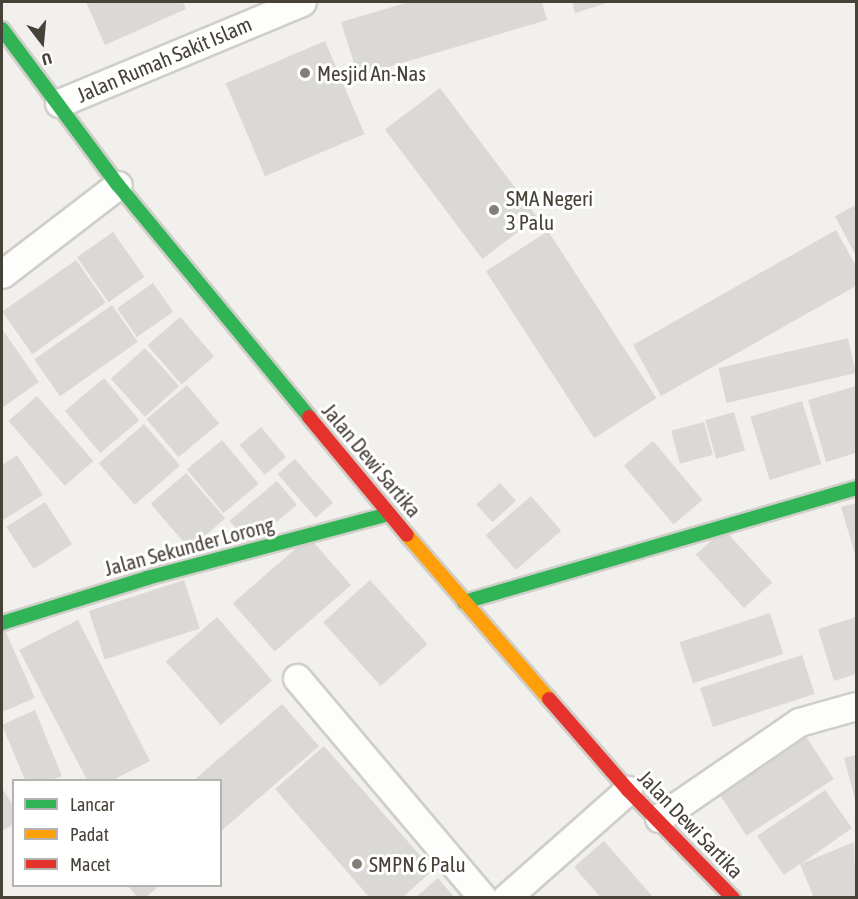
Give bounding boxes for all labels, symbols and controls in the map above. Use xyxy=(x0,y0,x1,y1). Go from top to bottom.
street label: Jalan Rumah Sakit Islam xyxy=(73,11,255,107)
north arrow xyxy=(12,12,72,72)
text: U xyxy=(40,49,54,69)
place label: Mesjid An-Nas xyxy=(317,60,426,86)
marker: Mesjid An-Nas xyxy=(298,66,312,80)
place label: SMA Negeri 3 Palu xyxy=(506,185,593,235)
marker: SMA Negeri 3 Palu xyxy=(487,203,501,217)
street label: Jalan Dewi Sartika xyxy=(317,398,427,522)
street label: Jalan Sekunder Lorong xyxy=(101,511,277,581)
street label: Jalan Dewi Sartika xyxy=(633,765,749,883)
legend xyxy=(12,779,222,887)
text: Lancar xyxy=(70,794,114,815)
text: Padat xyxy=(70,824,109,845)
place label: SMPN 6 Palu xyxy=(369,851,466,877)
text: Macet xyxy=(70,854,110,875)
marker: SMPN 6 Palu xyxy=(350,857,364,871)

